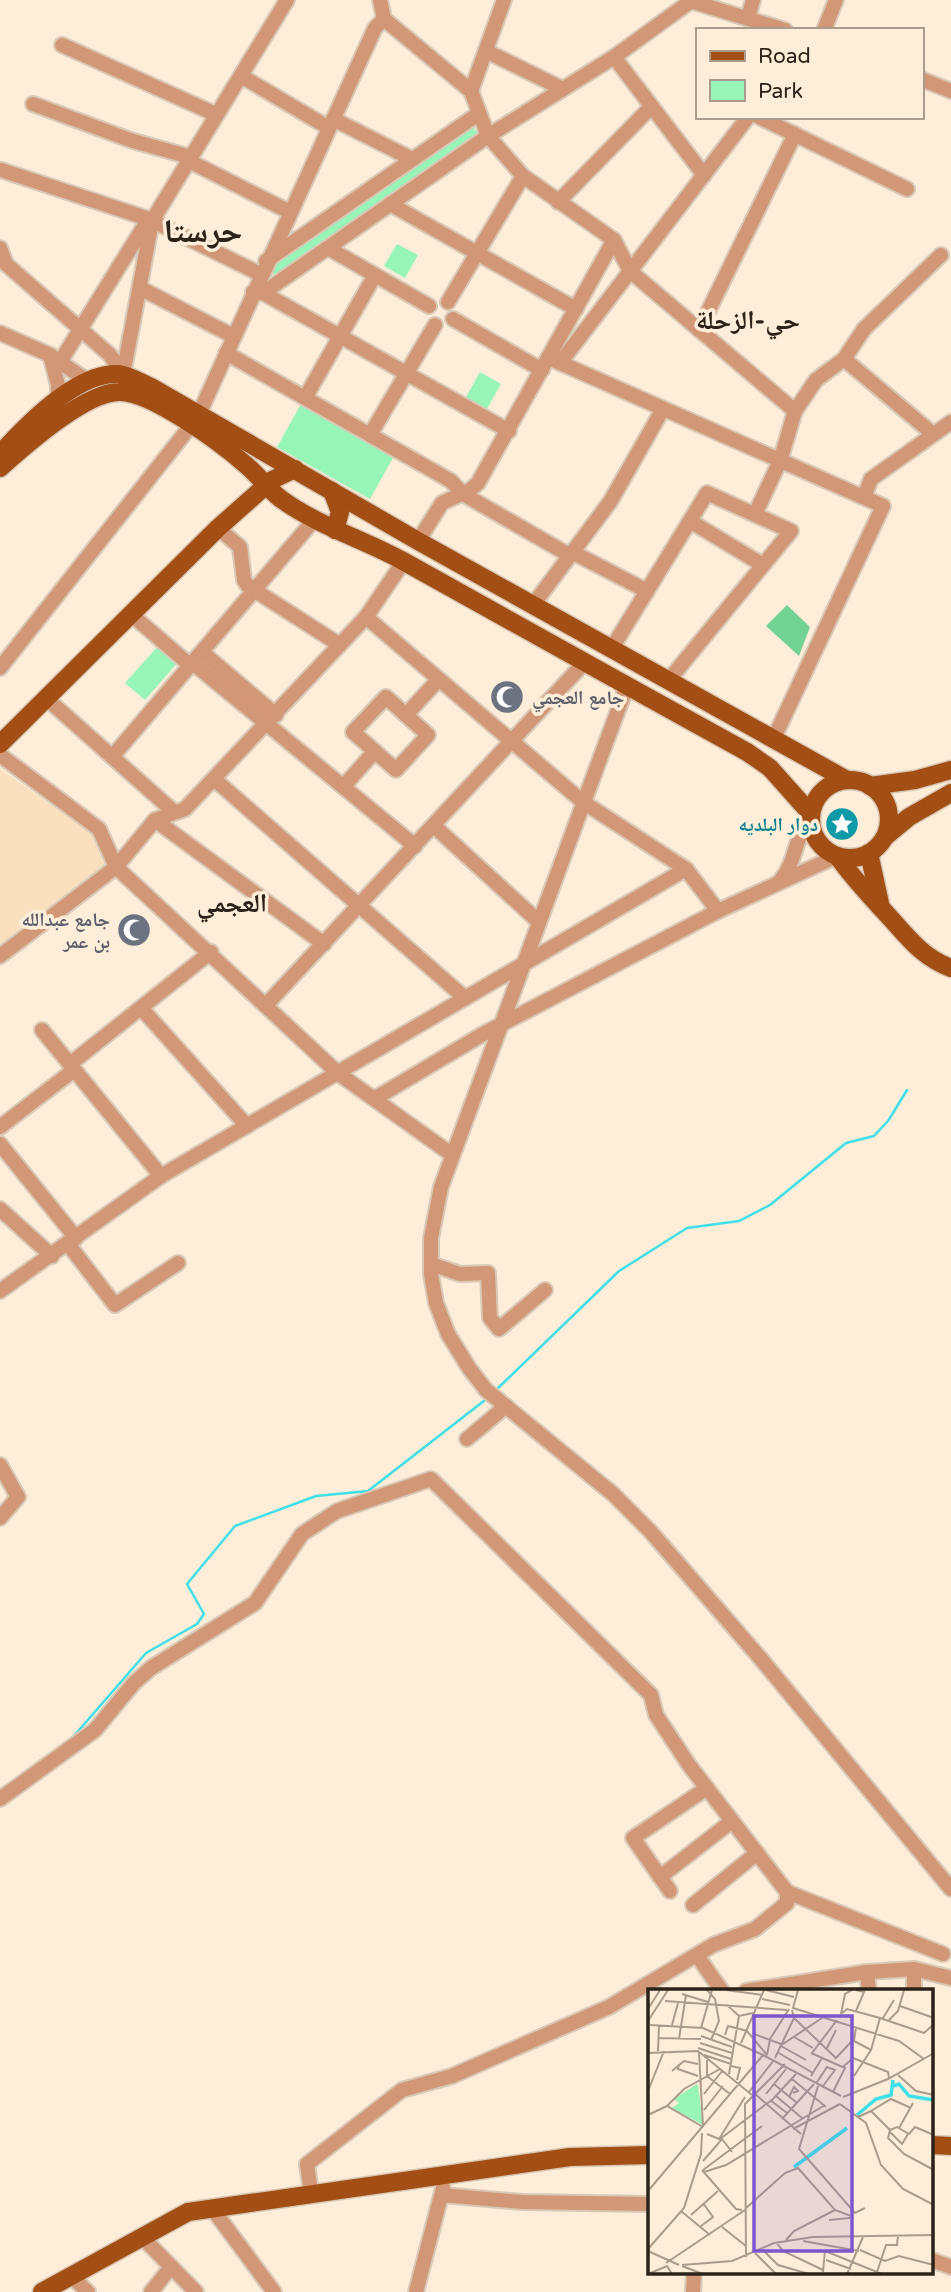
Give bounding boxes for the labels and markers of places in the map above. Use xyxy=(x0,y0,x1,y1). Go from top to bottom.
mosque icon: جامع العجمي xyxy=(488,678,526,716)
place label: جامع العجمي xyxy=(532,687,624,713)
place icon: دوار البلديه xyxy=(823,805,861,843)
place label: دوار البلديه xyxy=(738,814,818,836)
place label: جامع عبدالله بن عمر xyxy=(22,909,110,953)
mosque icon: جامع عبدالله بن عمر xyxy=(115,911,153,949)

